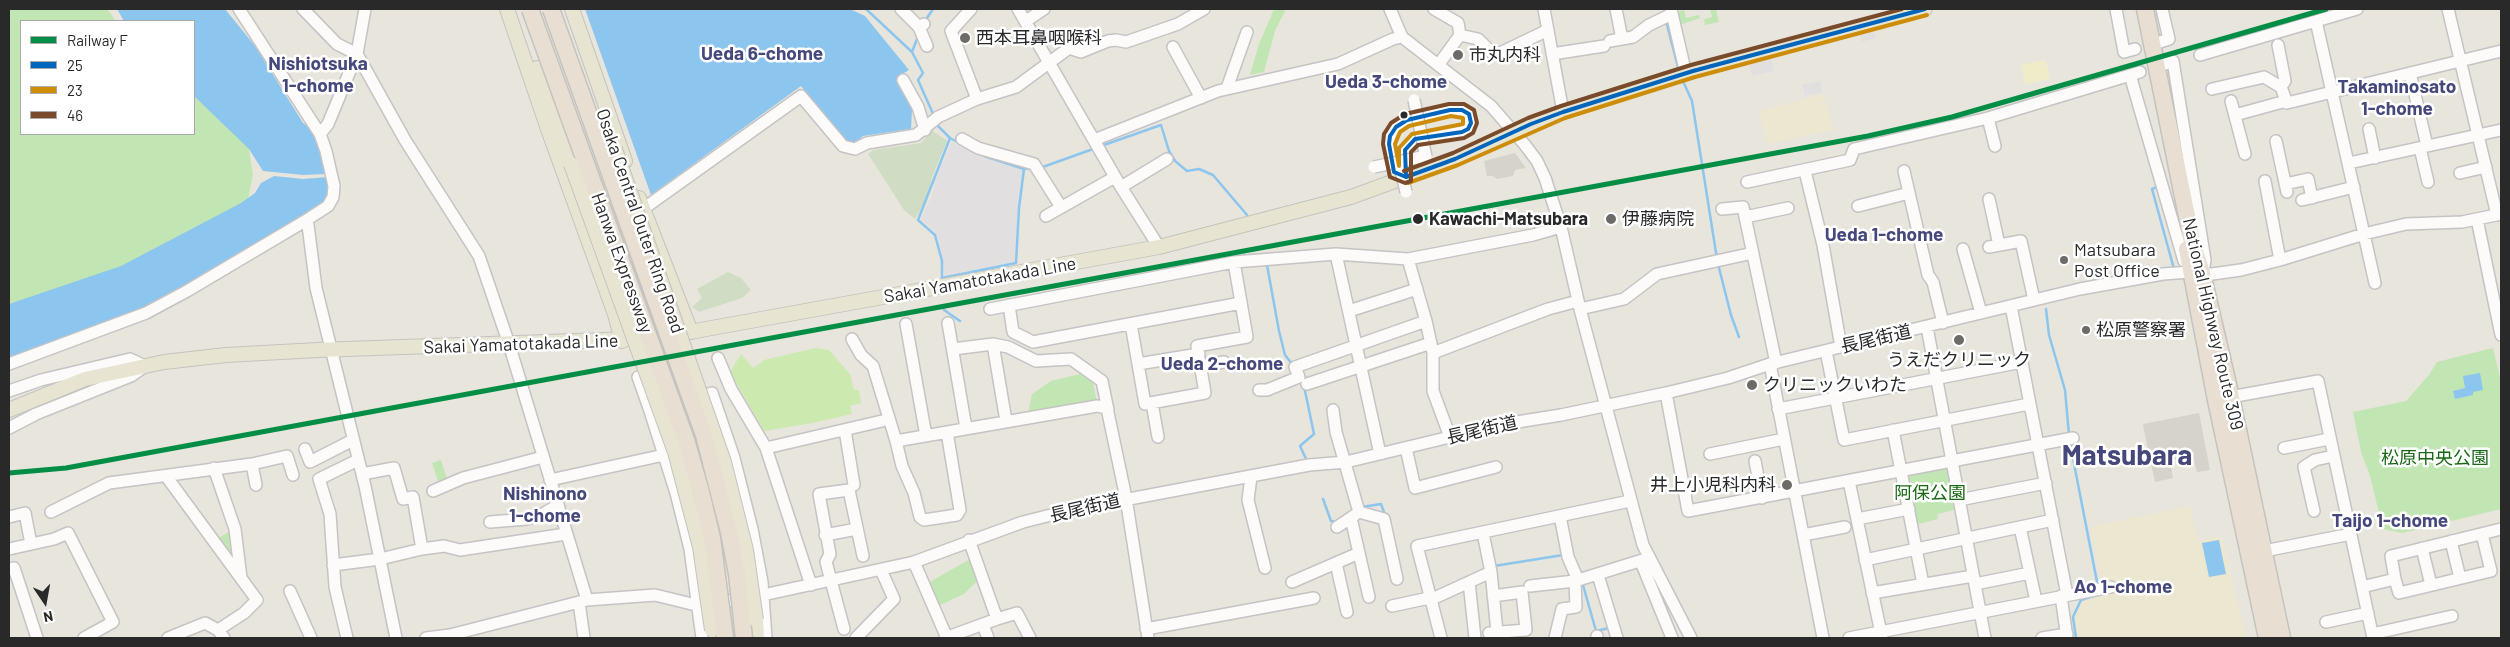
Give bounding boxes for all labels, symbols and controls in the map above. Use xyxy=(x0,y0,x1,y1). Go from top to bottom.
legend xyxy=(20,20,195,135)
place label: 西本耳鼻咽喉科 xyxy=(976,27,1102,49)
text: Railway F xyxy=(67,31,128,49)
marker: 西本耳鼻咽喉科 xyxy=(958,31,972,45)
district label: Ueda 6-chome xyxy=(701,43,823,65)
place label: 市丸内科 xyxy=(1469,44,1541,66)
marker: 市丸内科 xyxy=(1451,48,1465,62)
district label: Nishiotsuka 1-chome xyxy=(268,53,368,97)
text: 25 xyxy=(67,56,83,74)
district label: Ueda 3-chome xyxy=(1325,71,1447,93)
district label: Takaminosato 1-chome xyxy=(2338,76,2456,120)
text: 23 xyxy=(67,81,83,99)
text: 46 xyxy=(67,106,83,124)
street label: Osaka Central Outer Ring Road xyxy=(591,106,689,336)
unlabelled marker xyxy=(1399,110,1409,120)
street label: Hanwa Expressway xyxy=(587,190,657,336)
place label: Kawachi-Matsubara xyxy=(1429,208,1588,230)
place label: 伊藤病院 xyxy=(1622,208,1694,230)
marker: Kawachi-Matsubara xyxy=(1411,212,1425,226)
marker: 伊藤病院 xyxy=(1604,212,1618,226)
street label: National Highway Route 309 xyxy=(2178,216,2248,432)
district label: Ueda 1-chome xyxy=(1825,224,1943,246)
place label: Matsubara Post Office xyxy=(2074,239,2160,282)
street label: Sakai Yamatotakada Line xyxy=(882,252,1078,308)
marker: Matsubara Post Office xyxy=(2058,254,2070,266)
place label: 松原警察署 xyxy=(2096,319,2186,341)
street label: 長尾街道 xyxy=(1838,320,1914,358)
marker: 松原警察署 xyxy=(2080,324,2092,336)
street label: Sakai Yamatotakada Line xyxy=(423,330,619,358)
marker: うえだクリニック xyxy=(1952,333,1966,347)
place label: うえだクリニック xyxy=(1887,349,2031,371)
district label: Ueda 2-chome xyxy=(1161,353,1283,375)
place label: クリニックいわた xyxy=(1763,374,1907,396)
marker: クリニックいわた xyxy=(1745,378,1759,392)
street label: 長尾街道 xyxy=(1444,411,1520,449)
district label: Matsubara xyxy=(2062,439,2192,473)
park label: 松原中央公園 xyxy=(2381,447,2489,469)
place label: 井上小児科内科 xyxy=(1650,474,1776,496)
marker: 井上小児科内科 xyxy=(1780,478,1794,492)
park label: 阿保公園 xyxy=(1894,482,1966,504)
district label: Nishinono 1-chome xyxy=(503,483,587,527)
street label: 長尾街道 xyxy=(1047,489,1123,527)
district label: Taijo 1-chome xyxy=(2332,510,2448,532)
district label: Ao 1-chome xyxy=(2074,576,2172,598)
north arrow xyxy=(20,577,70,627)
text: N xyxy=(42,608,55,626)

